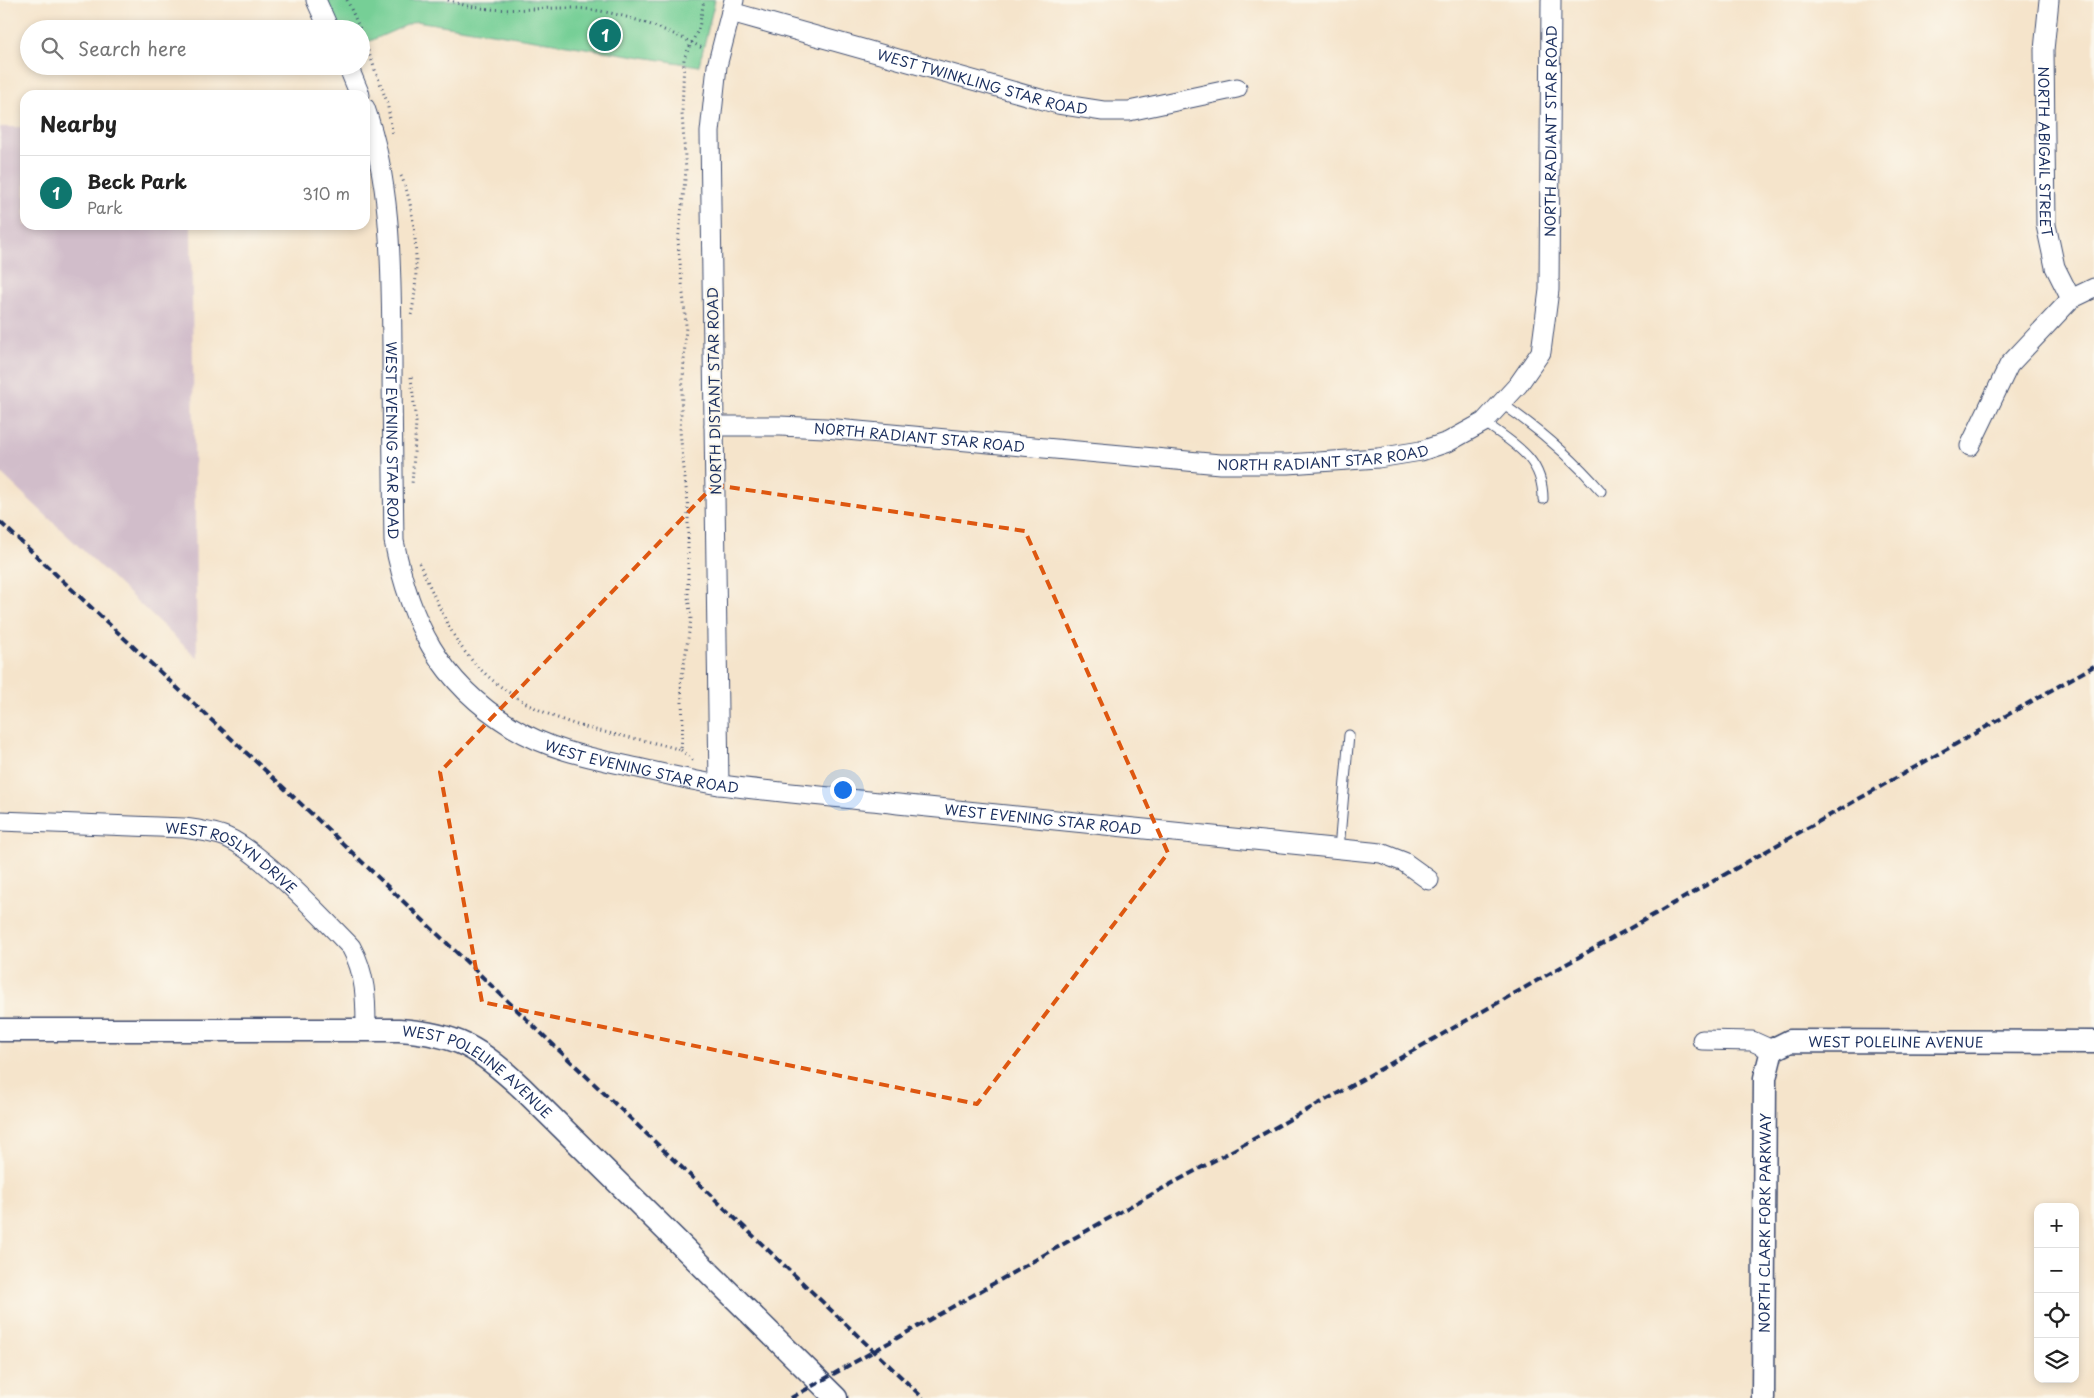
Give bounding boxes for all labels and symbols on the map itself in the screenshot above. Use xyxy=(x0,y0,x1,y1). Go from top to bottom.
pin: 1 xyxy=(589,16,621,54)
street label: NORTH RADIANT STAR ROAD xyxy=(1539,25,1561,237)
street label: WEST TWINKLING STAR ROAD xyxy=(875,43,1089,119)
street label: NORTH ABIGAIL STREET xyxy=(2034,66,2059,239)
street label: NORTH DISTANT STAR ROAD xyxy=(702,287,726,495)
street label: WEST EVENING STAR ROAD xyxy=(381,341,404,540)
street label: NORTH RADIANT STAR ROAD xyxy=(814,417,1026,457)
street label: NORTH RADIANT STAR ROAD xyxy=(1217,439,1431,475)
street label: WEST EVENING STAR ROAD xyxy=(542,734,740,798)
your location xyxy=(830,777,856,803)
street label: WEST EVENING STAR ROAD xyxy=(943,798,1143,839)
street label: WEST ROSLYN DRIVE xyxy=(165,817,302,898)
street label: WEST POLELINE AVENUE xyxy=(401,1020,557,1123)
street label: WEST POLELINE AVENUE xyxy=(1808,1031,1984,1052)
street label: NORTH CLARK FORK PARKWAY xyxy=(1753,1113,1775,1333)

